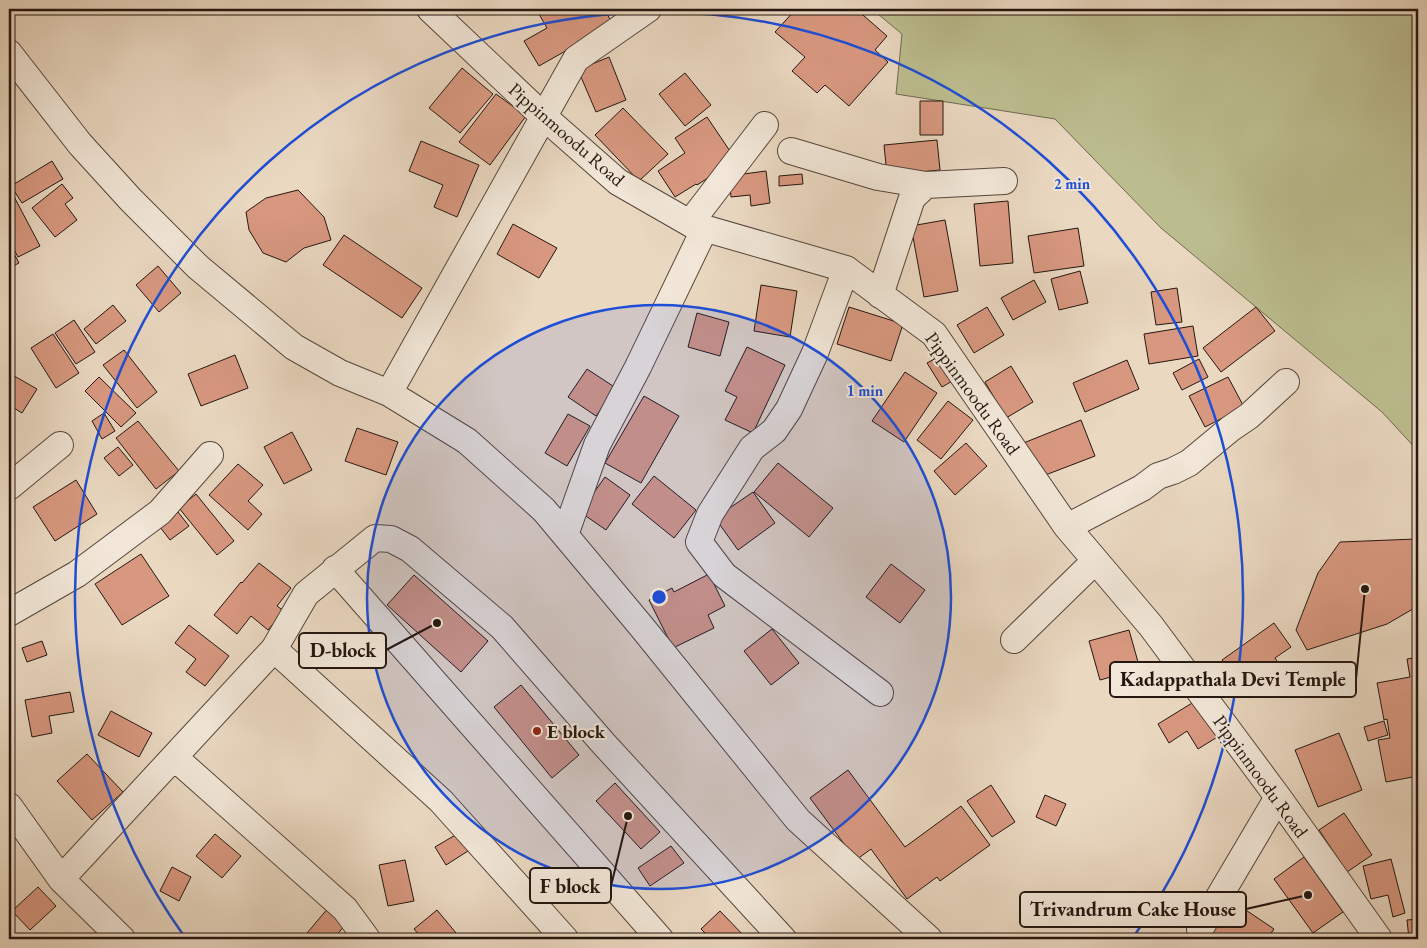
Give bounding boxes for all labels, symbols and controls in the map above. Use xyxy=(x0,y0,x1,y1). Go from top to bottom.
street label: Pippinmoodu Road xyxy=(503,77,630,192)
text: 2 min xyxy=(1054,174,1091,193)
street label: Pippinmoodu Road xyxy=(919,327,1026,460)
text: 1 min xyxy=(847,381,884,400)
centre of rings xyxy=(650,588,668,606)
callout: D-block xyxy=(299,633,386,668)
text: D-block xyxy=(310,637,377,663)
callout: Kadappathala Devi Temple xyxy=(1110,662,1356,697)
text: Kadappathala Devi Temple xyxy=(1120,666,1346,692)
street label: Pippinmoodu Road xyxy=(1207,710,1314,843)
place label: E block xyxy=(547,719,606,744)
marker: E block xyxy=(531,725,543,737)
callout: F block xyxy=(530,868,611,903)
text: F block xyxy=(540,873,601,899)
callout: Trivandrum Cake House xyxy=(1020,892,1246,927)
text: Trivandrum Cake House xyxy=(1030,896,1236,922)

